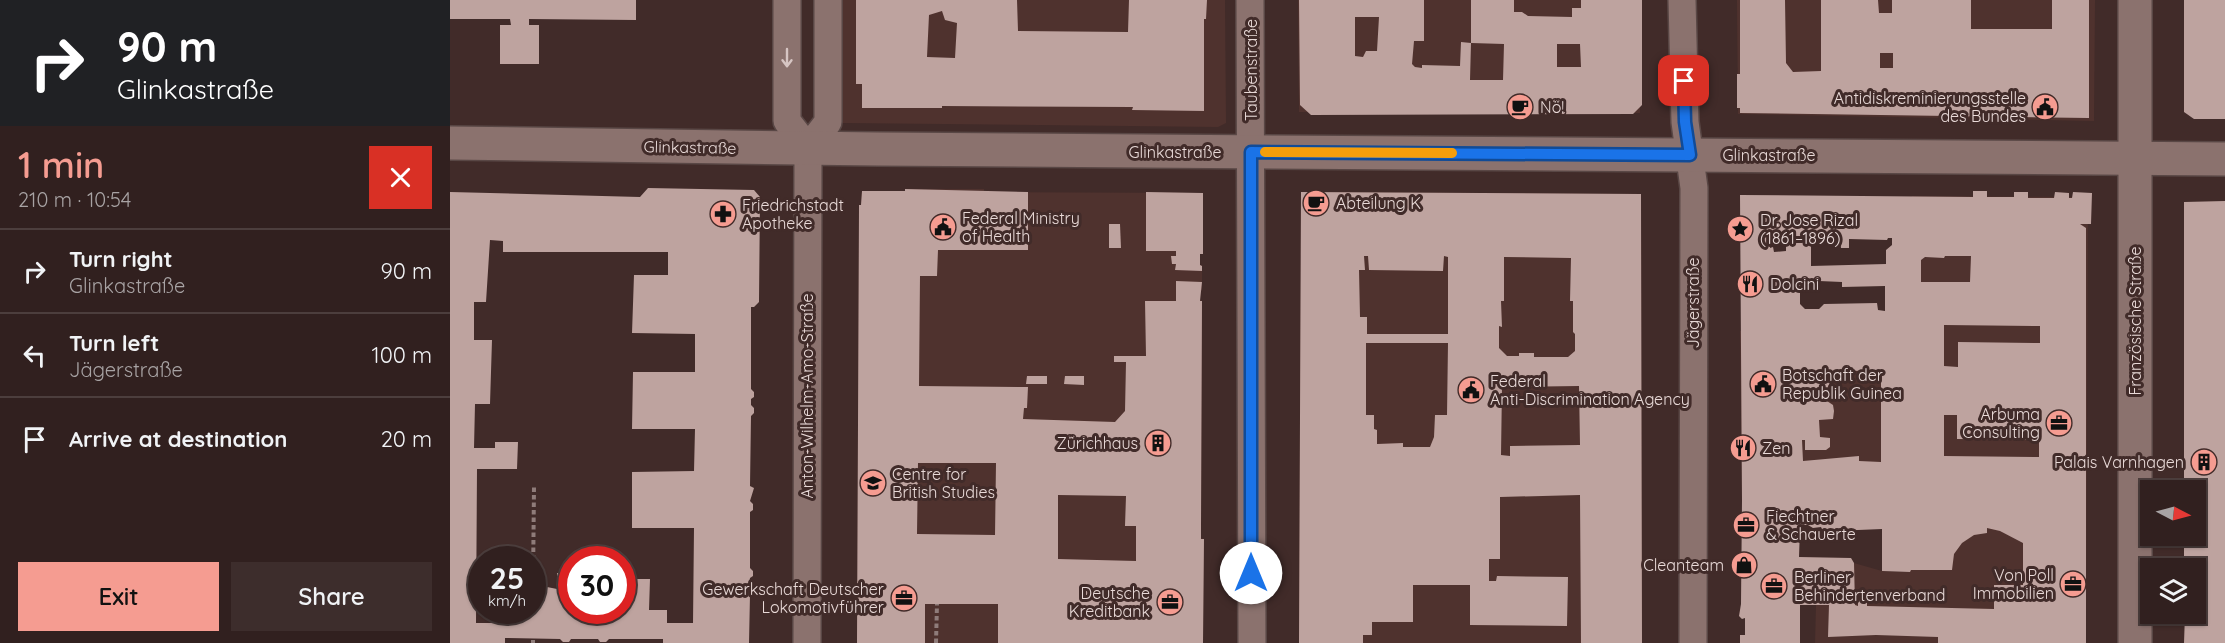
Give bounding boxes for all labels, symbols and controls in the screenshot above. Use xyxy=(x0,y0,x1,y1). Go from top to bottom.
street label: Taubenstraße xyxy=(1241,19,1261,121)
text: 90 m xyxy=(117,20,217,73)
icon: right xyxy=(18,24,96,102)
one-way arrow xyxy=(781,48,793,68)
pin xyxy=(1658,55,1709,106)
icon: arrive xyxy=(1667,64,1700,97)
text: Glinkastraße xyxy=(117,72,274,106)
place label: Antidiskreminierungsstelle des Bundes xyxy=(1834,88,2026,126)
cafe icon: Nö! xyxy=(1505,92,1535,122)
public building icon: Antidiskreminierungsstelle des Bundes xyxy=(2030,92,2060,122)
place label: Nö! xyxy=(1540,97,1564,117)
street label: Glinkastraße xyxy=(643,136,737,158)
text: 1 min xyxy=(18,142,104,187)
street label: Glinkastraße xyxy=(1129,142,1222,162)
street label: Glinkastraße xyxy=(1723,145,1816,165)
button: close xyxy=(369,146,432,209)
text: 210 m · 10:54 xyxy=(18,187,131,212)
cafe icon: Abteilung K xyxy=(1301,188,1331,218)
place label: Abteilung K xyxy=(1336,193,1421,213)
place label: Friedrichstadt Apotheke xyxy=(742,195,844,233)
pharmacy icon: Friedrichstadt Apotheke xyxy=(708,199,738,229)
place label: Federal Ministry of Health xyxy=(962,208,1080,246)
place label: Dr. Jose Rizal (1861–1896) xyxy=(1760,210,1858,248)
public building icon: Federal Ministry of Health xyxy=(928,212,958,242)
place icon: Dr. Jose Rizal (1861–1896) xyxy=(1725,214,1755,244)
text: Turn right xyxy=(69,245,173,273)
street label: Französische Straße xyxy=(2125,246,2145,396)
icon: right xyxy=(18,255,51,288)
text: 90 m xyxy=(381,257,432,285)
street label: Jägerstraße xyxy=(1683,257,1703,349)
restaurant icon: Dolcini xyxy=(1735,269,1765,299)
text: Glinkastraße xyxy=(69,273,185,298)
place label: Dolcini xyxy=(1770,274,1819,294)
street label: Anton-Wilhelm-Amo-Straße xyxy=(797,294,817,498)
text: Turn left xyxy=(69,329,159,357)
icon: left xyxy=(18,339,51,372)
text: 100 m xyxy=(372,341,432,369)
text: Jägerstraße xyxy=(69,357,183,382)
place label: Botschaft der Republik Guinea xyxy=(1782,365,1902,403)
public building icon: Botschaft der Republik Guinea xyxy=(1748,369,1778,399)
place label: Federal Anti-Discrimination Agency xyxy=(1490,371,1690,409)
public building icon: Federal Anti-Discrimination Agency xyxy=(1456,375,1486,405)
place label: Arbuma Consulting xyxy=(1962,404,2040,442)
office icon: Arbuma Consulting xyxy=(2044,408,2074,438)
icon: arrive xyxy=(18,423,51,456)
text: Arrive at destination xyxy=(69,425,287,453)
text: 20 m xyxy=(381,425,432,453)
building icon: Zürichhaus xyxy=(1143,428,1173,458)
place label: Zürichhaus xyxy=(1056,433,1138,453)
restaurant icon: Zen xyxy=(1728,433,1758,463)
place label: Zen xyxy=(1762,438,1791,458)
building icon: Palais Varnhagen xyxy=(2189,447,2219,477)
place label: Palais Varnhagen xyxy=(2054,452,2184,472)
place label: Centre for British Studies xyxy=(892,464,995,502)
school or university icon: Centre for British Studies xyxy=(858,468,888,498)
north arrow xyxy=(2140,480,2206,546)
map controls xyxy=(2140,480,2206,624)
place label: Fiechtner & Schauerte xyxy=(1766,506,1856,544)
office icon: Fiechtner & Schauerte xyxy=(1731,510,1761,540)
position arrow xyxy=(1219,541,1283,605)
speed limit sign: 30 xyxy=(558,546,636,624)
shop icon: Cleanteam xyxy=(1729,550,1759,580)
place label: Cleanteam xyxy=(1643,555,1724,575)
button: layers xyxy=(2140,558,2206,624)
text: 25 xyxy=(490,559,524,597)
button: Exit xyxy=(18,562,219,631)
button: Share xyxy=(231,562,432,631)
place label: Von Poll Immobilien xyxy=(1973,565,2054,603)
place label: Berliner Behindertenverband xyxy=(1794,567,1946,605)
office icon: Von Poll Immobilien xyxy=(2058,569,2088,599)
office icon: Berliner Behindertenverband xyxy=(1759,571,1789,601)
place label: Gewerkschaft Deutscher Lokomotivführer xyxy=(702,579,884,617)
office icon: Gewerkschaft Deutscher Lokomotivführer xyxy=(889,583,919,613)
place label: Deutsche Kreditbank xyxy=(1069,583,1150,621)
office icon: Deutsche Kreditbank xyxy=(1155,587,1185,617)
text: km/h xyxy=(488,591,526,610)

